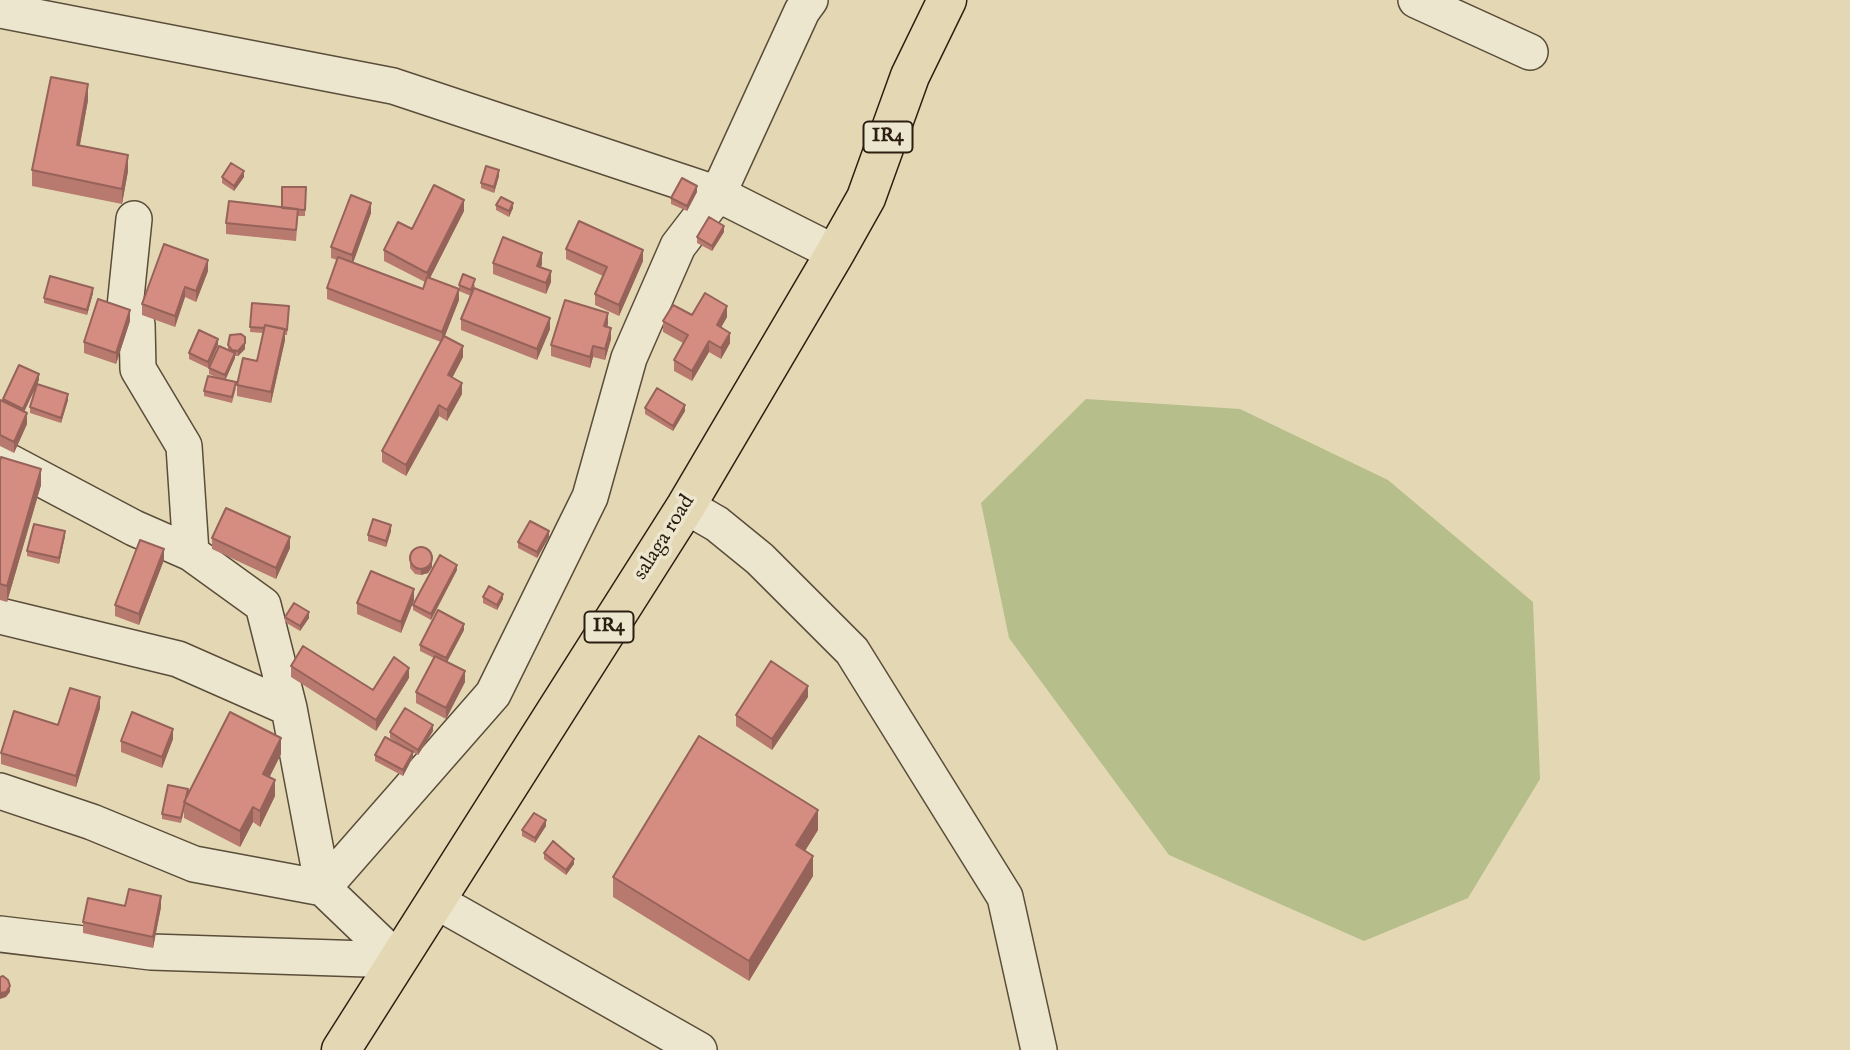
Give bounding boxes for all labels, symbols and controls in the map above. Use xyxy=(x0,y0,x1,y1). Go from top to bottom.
road number: IR4 xyxy=(864,122,912,153)
street label: salaga road xyxy=(629,491,701,585)
road number: IR4 xyxy=(584,612,634,642)

